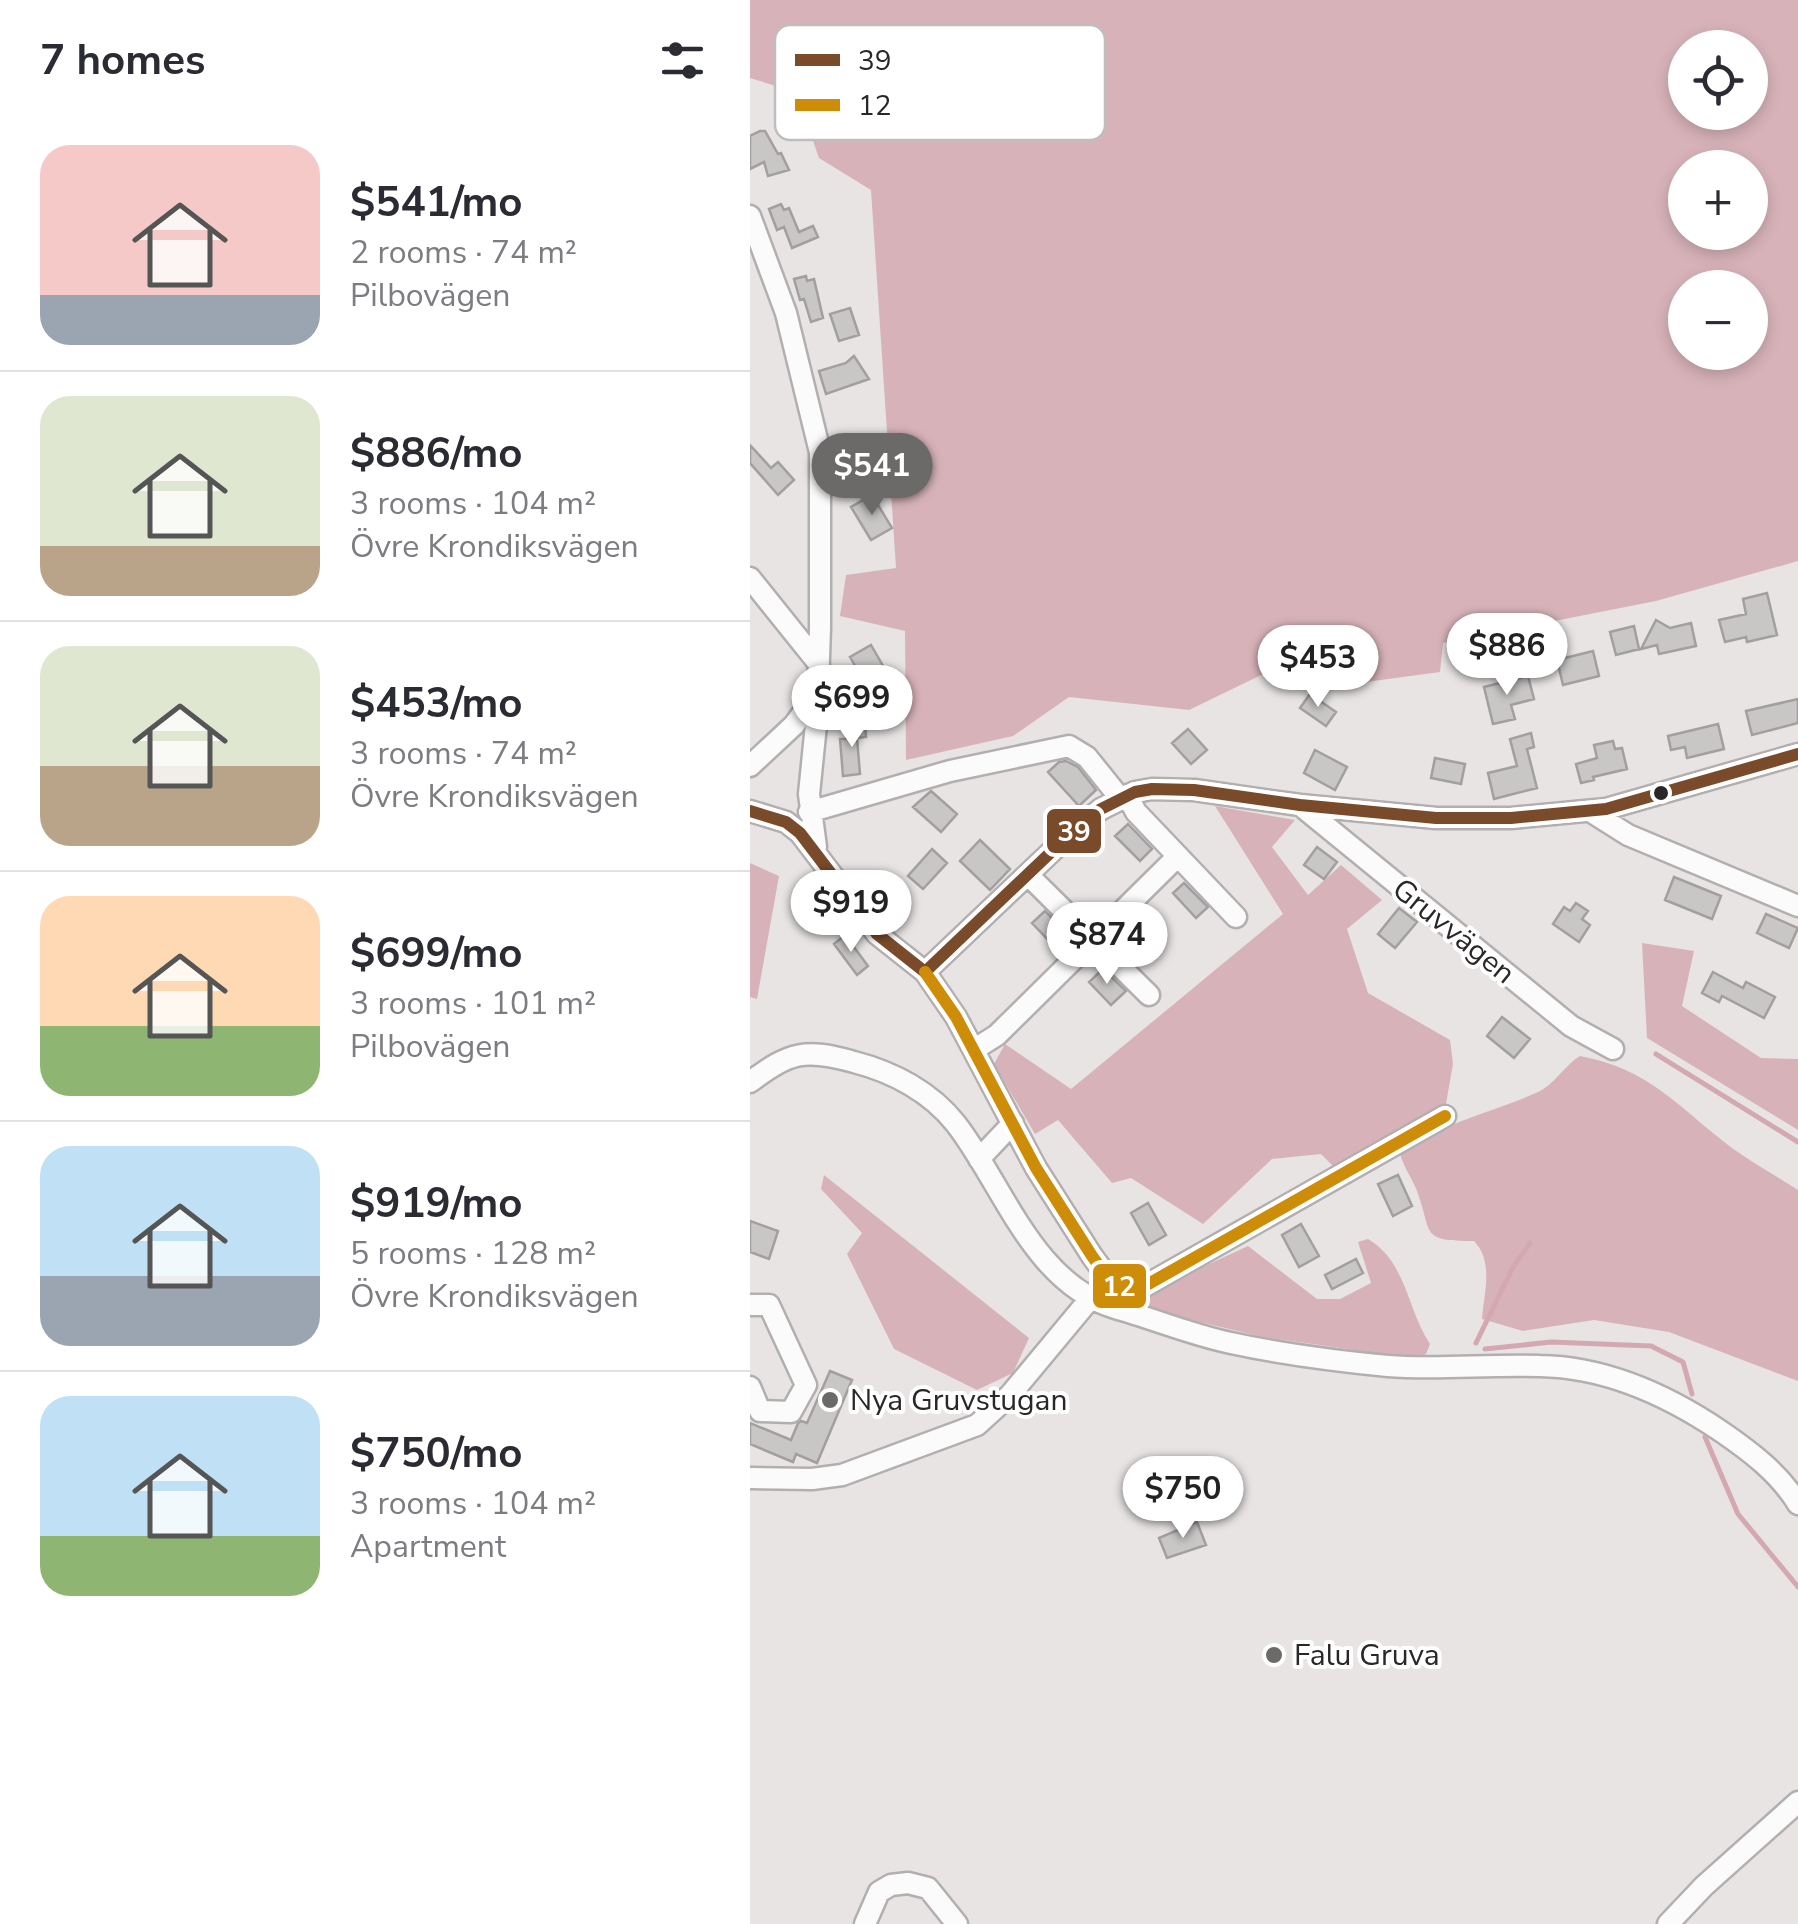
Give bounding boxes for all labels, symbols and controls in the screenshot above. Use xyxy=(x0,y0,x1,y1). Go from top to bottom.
legend xyxy=(775,25,1105,140)
map controls xyxy=(1668,30,1768,370)
button: locate xyxy=(1668,30,1768,130)
text: 7 homes xyxy=(40,32,205,89)
icon: filters xyxy=(655,33,710,88)
text: 39 xyxy=(858,42,892,80)
text: 12 xyxy=(858,87,892,125)
button: + xyxy=(1668,150,1768,250)
text: $541/mo xyxy=(350,174,522,231)
icon: home xyxy=(120,185,240,305)
text: 2 rooms · 74 m² xyxy=(350,231,577,274)
button: − xyxy=(1668,270,1768,370)
text: Pilbovägen xyxy=(350,274,510,317)
text: $886/mo xyxy=(350,425,522,482)
pin: $541 xyxy=(813,433,931,518)
icon: home xyxy=(120,436,240,556)
text: $541 xyxy=(834,444,910,487)
text: 3 rooms · 104 m² xyxy=(350,482,596,525)
text: Övre Krondiksvägen xyxy=(350,525,639,568)
pin: $886 xyxy=(1448,613,1566,698)
text: $886 xyxy=(1469,624,1545,667)
pin: $453 xyxy=(1259,625,1377,710)
text: $453 xyxy=(1280,636,1356,679)
pin: $699 xyxy=(793,665,911,750)
text: $453/mo xyxy=(350,675,522,732)
text: $699 xyxy=(814,676,890,719)
icon: home xyxy=(120,686,240,806)
text: 3 rooms · 74 m² xyxy=(350,732,577,775)
text: Övre Krondiksvägen xyxy=(350,775,639,818)
unlabelled marker xyxy=(1651,783,1671,803)
line badge: 39 xyxy=(1045,807,1103,855)
text: 39 xyxy=(1057,813,1091,851)
street label: Gruvvägen xyxy=(1384,869,1524,994)
pin: $919 xyxy=(792,870,910,955)
text: $919 xyxy=(813,881,889,924)
pin: $874 xyxy=(1048,902,1166,987)
text: $874 xyxy=(1069,913,1145,956)
text: $699/mo xyxy=(350,925,522,982)
icon: home xyxy=(120,936,240,1056)
text: 3 rooms · 101 m² xyxy=(350,982,596,1025)
text: Pilbovägen xyxy=(350,1025,510,1068)
text: $919/mo xyxy=(350,1175,522,1232)
icon: home xyxy=(120,1186,240,1306)
text: 5 rooms · 128 m² xyxy=(350,1232,596,1275)
line badge: 12 xyxy=(1091,1262,1148,1310)
text: 12 xyxy=(1102,1268,1136,1306)
text: Övre Krondiksvägen xyxy=(350,1275,639,1318)
place label: Nya Gruvstugan xyxy=(850,1380,1068,1421)
marker: Nya Gruvstugan xyxy=(819,1389,841,1411)
text: $750/mo xyxy=(350,1425,522,1482)
icon: home xyxy=(120,1436,240,1556)
pin: $750 xyxy=(1124,1456,1242,1541)
text: $750 xyxy=(1145,1467,1221,1510)
text: 3 rooms · 104 m² xyxy=(350,1482,596,1525)
text: Apartment xyxy=(350,1525,506,1568)
place label: Falu Gruva xyxy=(1294,1635,1440,1676)
marker: Falu Gruva xyxy=(1263,1644,1285,1666)

